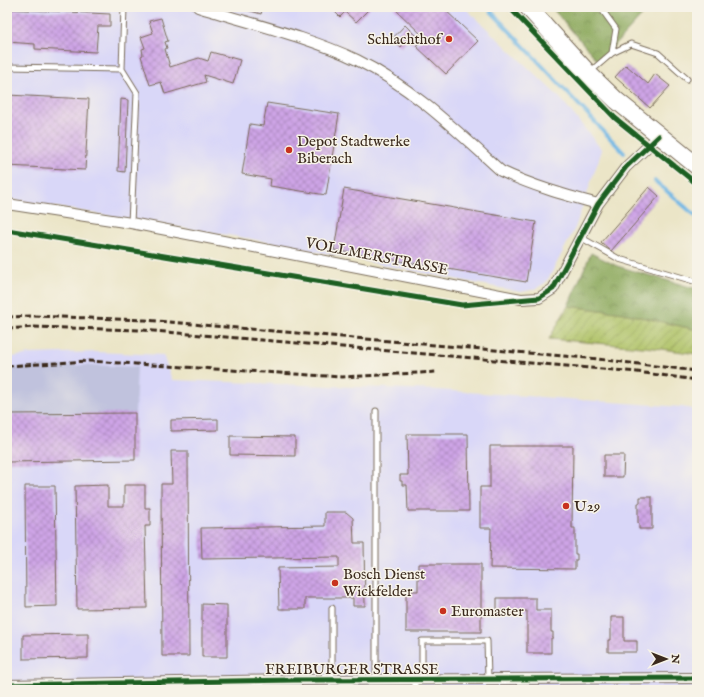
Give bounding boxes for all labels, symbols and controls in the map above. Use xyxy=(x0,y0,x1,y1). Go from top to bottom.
place label: Schlachthof xyxy=(367,30,444,49)
marker: Schlachthof xyxy=(444,34,454,44)
place label: Depot Stadtwerke Biberach xyxy=(297,132,410,168)
marker: Depot Stadtwerke Biberach xyxy=(284,145,294,155)
street label: VOLLMERSTRASSE xyxy=(303,233,450,280)
place label: U29 xyxy=(574,497,600,516)
marker: U29 xyxy=(561,501,571,511)
place label: Bosch Dienst Wickfelder xyxy=(343,565,425,601)
marker: Bosch Dienst Wickfelder xyxy=(330,578,340,588)
place label: Euromaster xyxy=(451,602,524,621)
marker: Euromaster xyxy=(438,606,448,616)
north arrow xyxy=(646,639,686,679)
text: N xyxy=(668,653,682,664)
street label: FREIBURGER STRASSE xyxy=(265,660,439,679)

